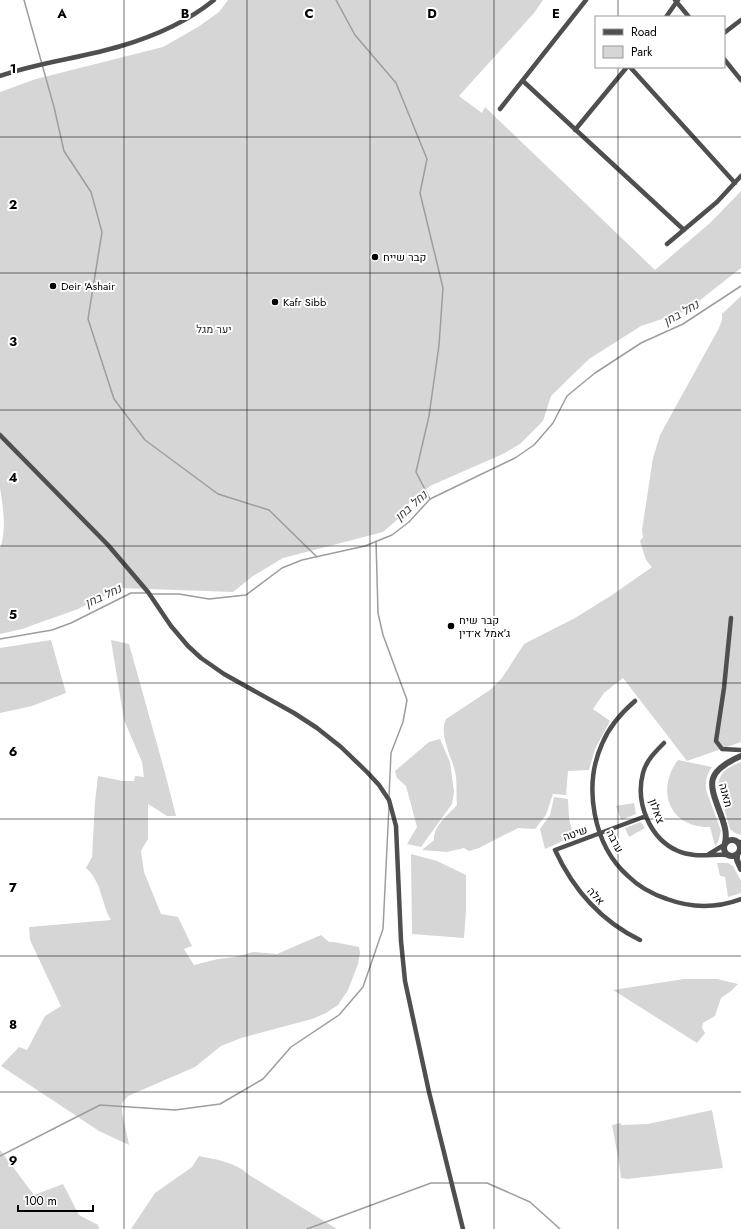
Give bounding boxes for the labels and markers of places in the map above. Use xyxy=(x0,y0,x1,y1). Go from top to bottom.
place label: קבר שייח xyxy=(383,249,426,265)
marker: קבר שייח xyxy=(370,252,380,262)
place label: Deir 'Ashair xyxy=(61,278,115,294)
marker: Deir 'Ashair xyxy=(48,281,58,291)
place label: Kafr Sibb xyxy=(283,294,326,310)
marker: Kafr Sibb xyxy=(270,297,280,307)
place label: קבר שיח ג׳אמל א־דין xyxy=(459,612,510,641)
marker: קבר שיח ג׳אמל א־דין xyxy=(446,621,456,631)

